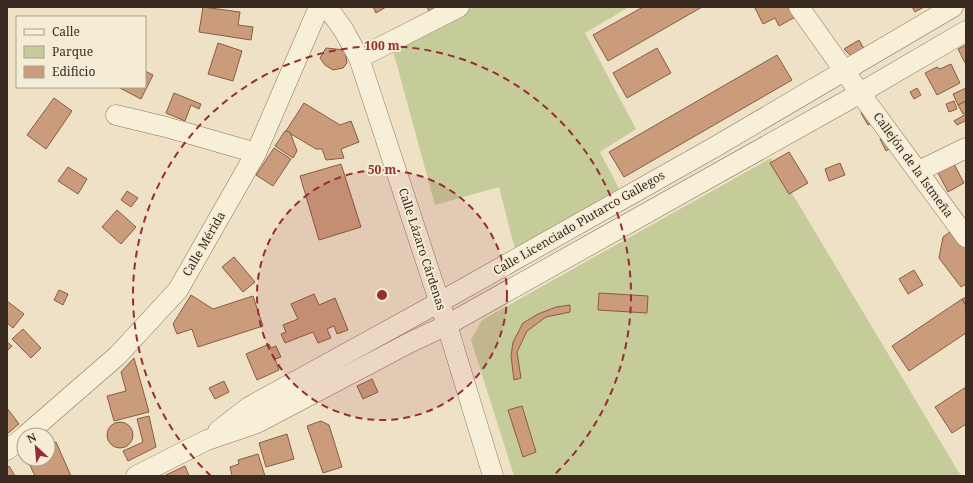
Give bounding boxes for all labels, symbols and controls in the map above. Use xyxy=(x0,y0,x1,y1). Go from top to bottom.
legend xyxy=(16,16,146,88)
text: Calle xyxy=(52,23,80,40)
text: 100 m xyxy=(364,37,400,54)
text: Parque xyxy=(52,43,93,60)
text: Edificio xyxy=(52,63,95,80)
street label: Callejón de la Istmeña xyxy=(869,109,958,221)
text: 50 m xyxy=(368,161,396,178)
street label: Calle Licenciado Plutarco Gallegos xyxy=(490,166,668,279)
street label: Calle Lázaro Cárdenas xyxy=(395,186,450,312)
street label: Calle Mérida xyxy=(178,208,229,279)
centre of rings xyxy=(375,288,389,302)
north arrow xyxy=(16,427,56,467)
text: N xyxy=(24,429,39,446)

